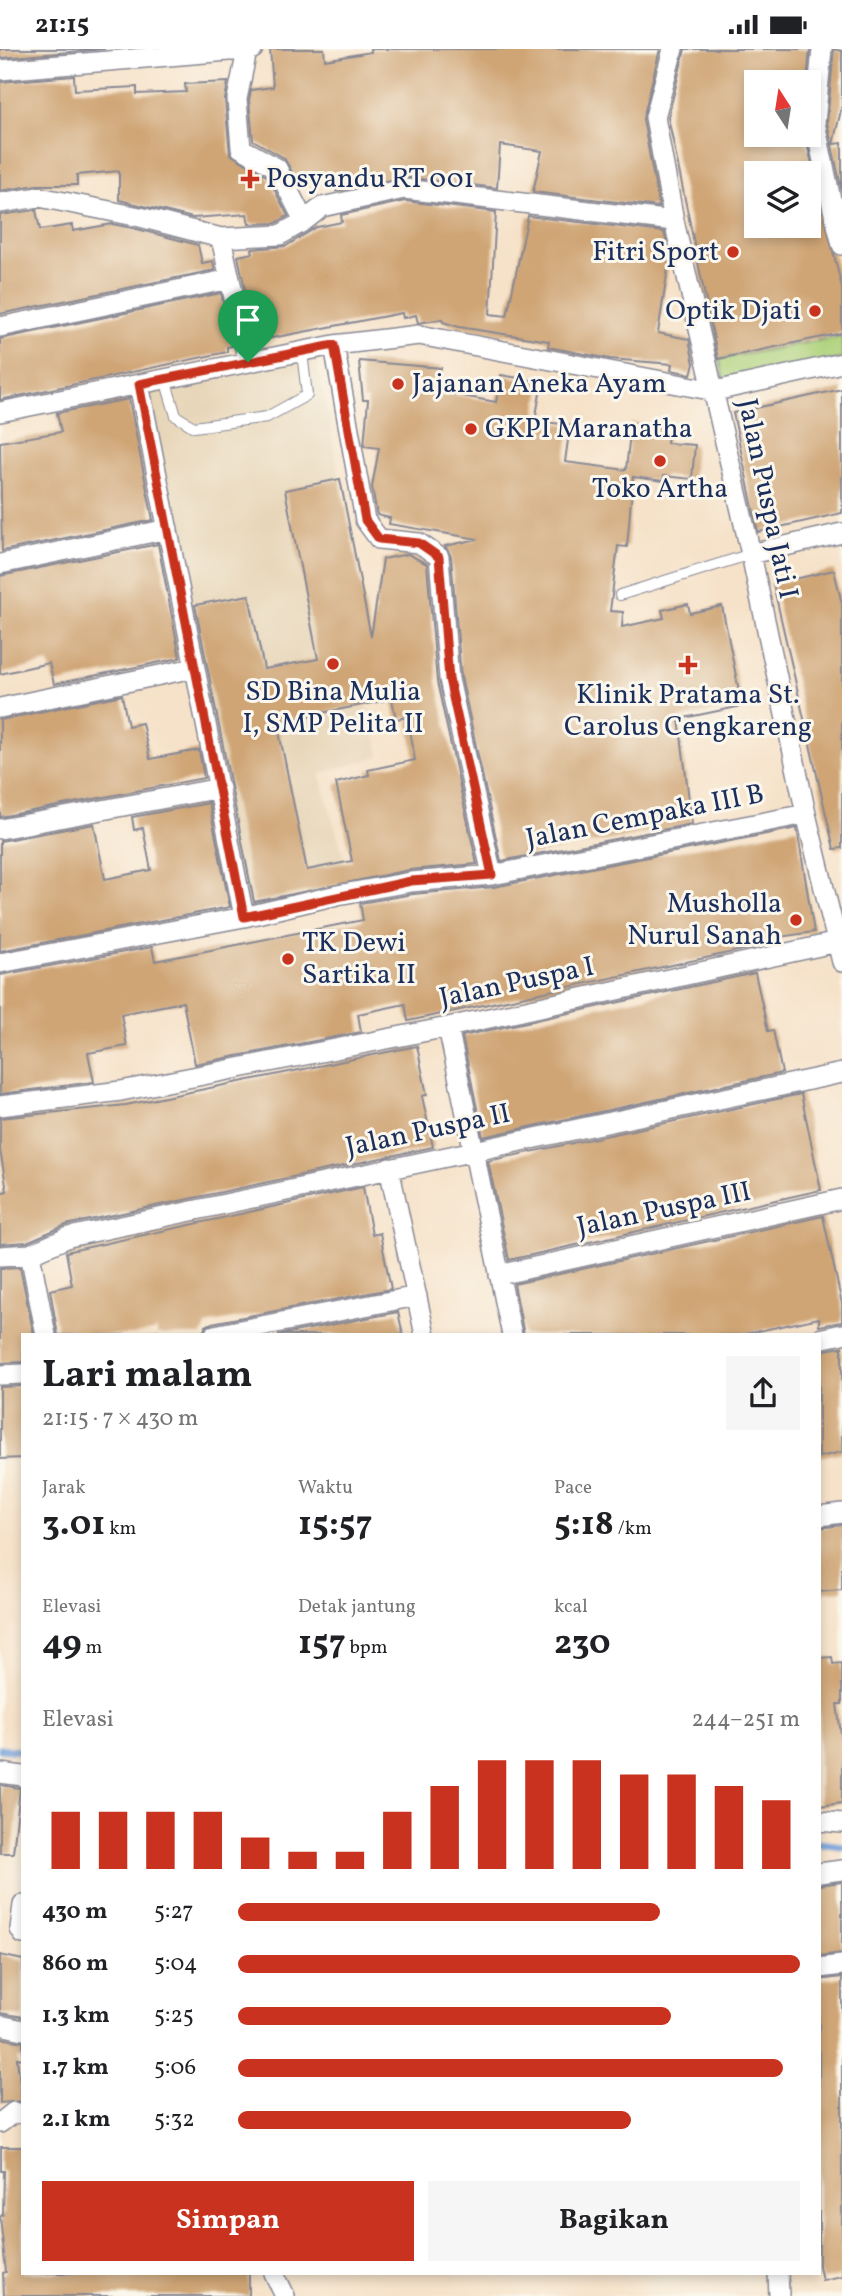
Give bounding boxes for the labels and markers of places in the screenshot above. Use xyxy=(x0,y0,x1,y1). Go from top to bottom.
place label: Posyandu RT 001 xyxy=(266,160,474,199)
marker: Posyandu RT 001 xyxy=(240,169,260,189)
place label: Fitri Sport xyxy=(592,233,719,272)
marker: Fitri Sport xyxy=(725,244,741,260)
pin xyxy=(218,290,278,362)
place label: Optik Djati xyxy=(665,292,801,331)
marker: Optik Djati xyxy=(807,303,823,319)
place label: Jajanan Aneka Ayam xyxy=(412,365,666,404)
marker: Jajanan Aneka Ayam xyxy=(390,376,406,392)
place label: GKPI Maranatha xyxy=(485,410,693,449)
marker: GKPI Maranatha xyxy=(463,421,479,437)
marker: Toko Artha xyxy=(652,453,668,469)
place label: Toko Artha xyxy=(592,470,728,509)
marker: Klinik Pratama St. Carolus Cengkareng xyxy=(678,655,698,675)
marker: SD Bina Mulia I, SMP Pelita II xyxy=(325,656,341,672)
place label: SD Bina Mulia I, SMP Pelita II xyxy=(242,673,424,744)
place label: Klinik Pratama St. Carolus Cengkareng xyxy=(564,676,812,747)
place label: Musholla Nurul Sanah xyxy=(627,885,782,956)
marker: Musholla Nurul Sanah xyxy=(788,912,804,928)
place label: TK Dewi Sartika II xyxy=(302,924,416,995)
marker: TK Dewi Sartika II xyxy=(280,951,296,967)

